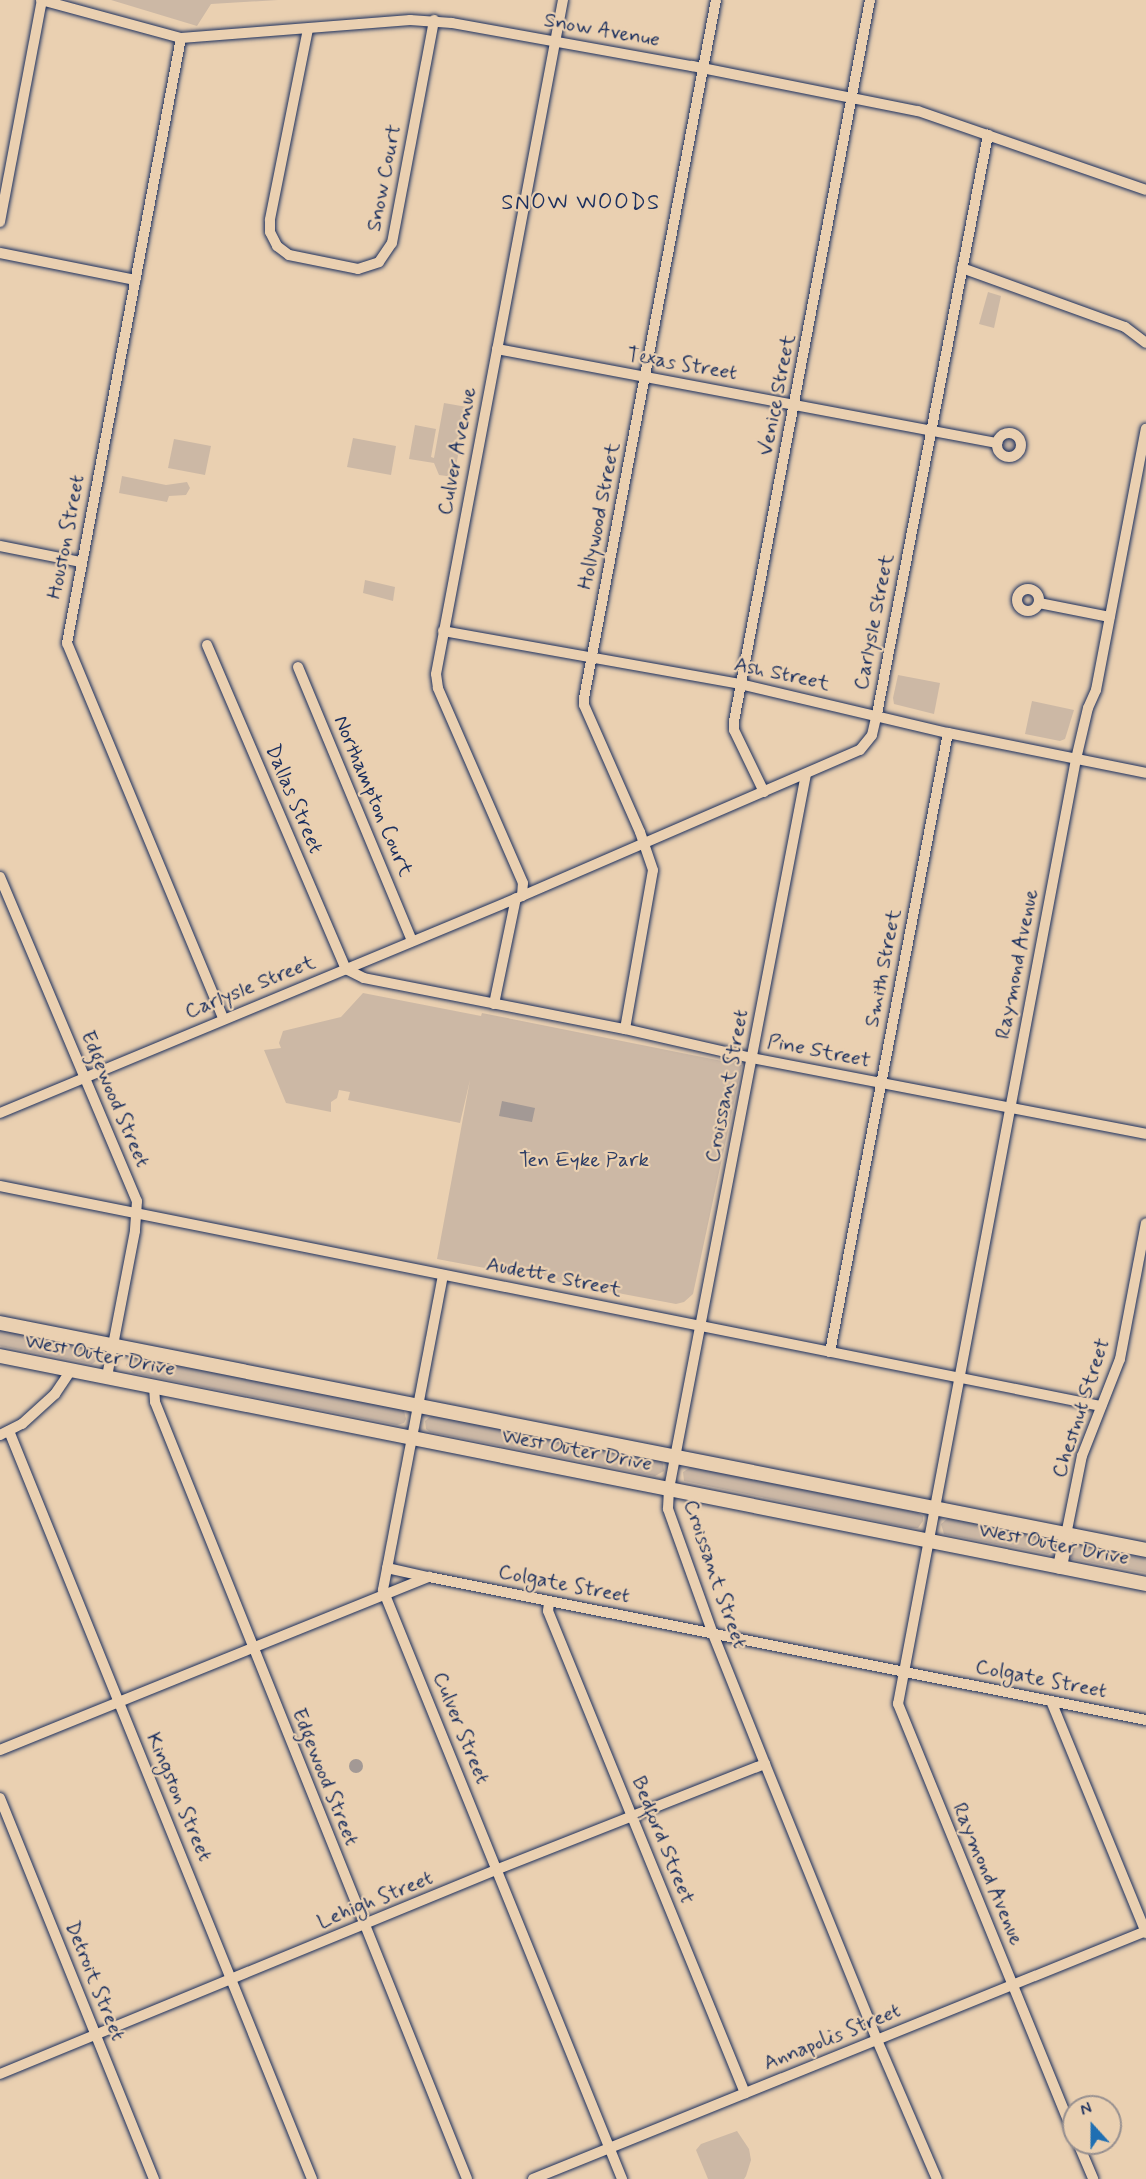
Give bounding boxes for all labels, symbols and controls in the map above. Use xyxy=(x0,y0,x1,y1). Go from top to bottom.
street label: Snow Avenue xyxy=(541,7,663,53)
street label: Snow Court xyxy=(362,124,406,232)
district label: SNOW WOODS xyxy=(502,191,660,217)
street label: Venice Street xyxy=(753,332,801,458)
street label: Texas Street xyxy=(623,342,741,386)
street label: Culver Avenue xyxy=(432,386,482,516)
street label: Hollywood Street xyxy=(572,440,626,592)
street label: Houston Street xyxy=(41,471,91,603)
street label: Carlysle Street xyxy=(848,552,900,692)
street label: Ash Street xyxy=(732,652,832,696)
street label: Northampton Court xyxy=(328,713,418,879)
street label: Dallas Street xyxy=(259,739,329,859)
street label: Raymond Avenue xyxy=(990,884,1044,1044)
street label: Smith Street xyxy=(859,907,907,1029)
street label: Carlysle Street xyxy=(181,949,319,1025)
street label: Croissant Street xyxy=(699,1005,755,1167)
street label: Edgewood Street xyxy=(74,1025,156,1173)
street label: Pine Street xyxy=(766,1029,872,1073)
park label: Ten Eyke Park xyxy=(520,1147,648,1173)
street label: Audette Street xyxy=(484,1252,624,1302)
street label: West Outer Drive xyxy=(23,1328,177,1382)
street label: Chestnut Street xyxy=(1047,1335,1115,1481)
street label: West Outer Drive xyxy=(500,1423,654,1477)
street label: Croissant Street xyxy=(677,1495,753,1653)
street label: West Outer Drive xyxy=(977,1517,1131,1571)
street label: Colgate Street xyxy=(494,1559,634,1609)
street label: Colgate Street xyxy=(971,1654,1111,1704)
street label: Culver Street xyxy=(426,1667,496,1789)
street label: Edgewood Street xyxy=(285,1703,365,1851)
street label: Kingston Street xyxy=(140,1727,218,1867)
street label: Bedford Street xyxy=(626,1773,700,1907)
street label: Raymond Avenue xyxy=(946,1797,1030,1951)
street label: Lehigh Street xyxy=(312,1865,438,1935)
street label: Detroit Street xyxy=(59,1916,131,2046)
street label: Annapolis Street xyxy=(758,1997,906,2077)
north arrow xyxy=(1062,2095,1122,2155)
text: N xyxy=(1077,2098,1095,2121)

